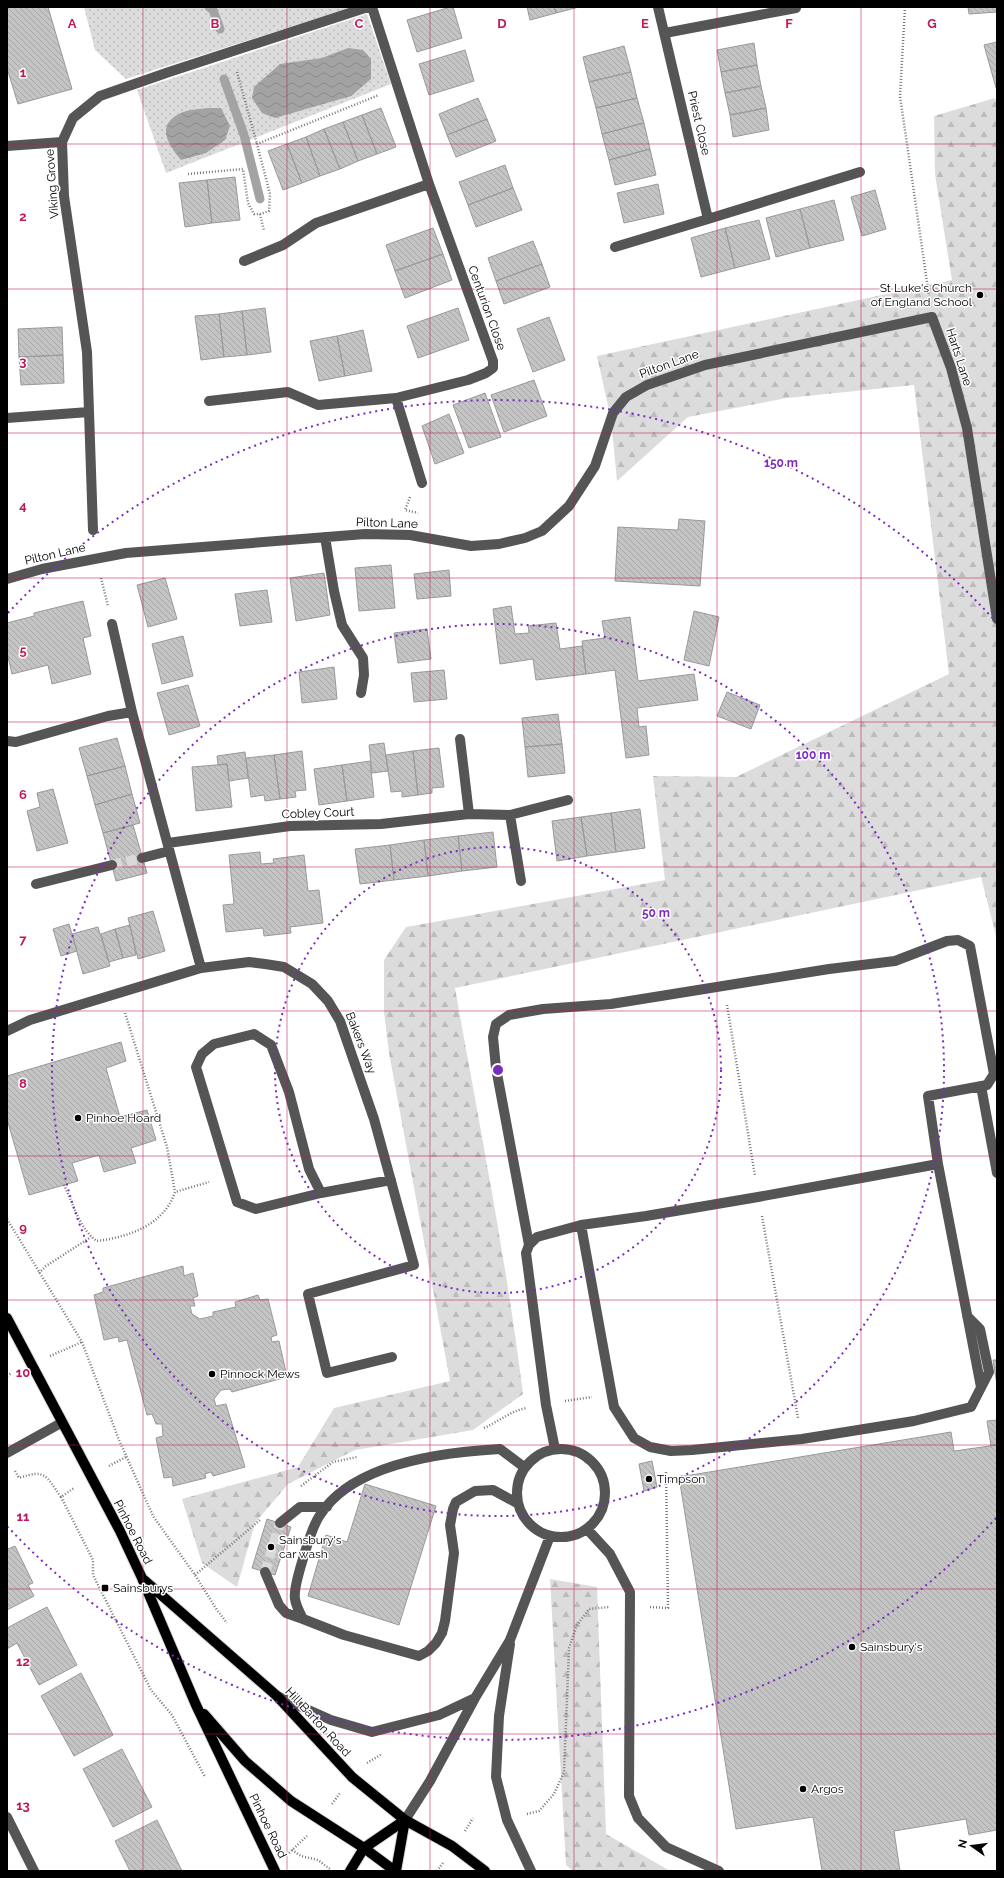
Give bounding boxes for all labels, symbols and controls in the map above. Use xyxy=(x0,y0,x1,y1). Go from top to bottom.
text: A xyxy=(68,16,77,31)
text: B xyxy=(211,16,220,31)
text: C xyxy=(355,16,364,31)
text: D xyxy=(497,16,507,31)
text: E xyxy=(641,16,649,31)
text: F xyxy=(785,16,793,31)
text: G xyxy=(927,16,937,31)
text: 1 xyxy=(20,65,27,80)
street label: Priest Close xyxy=(685,89,713,157)
street label: Viking Grove xyxy=(43,149,61,219)
text: 2 xyxy=(19,209,27,224)
street label: Centurion Close xyxy=(465,264,509,352)
place label: St Luke's Church of England School xyxy=(871,281,973,309)
marker: St Luke's Church of England School xyxy=(975,290,985,300)
street label: Harts Lane xyxy=(943,326,975,388)
street label: Pilton Lane xyxy=(637,347,701,381)
text: 3 xyxy=(19,354,27,369)
text: 150 m xyxy=(764,456,798,470)
text: 4 xyxy=(19,498,27,513)
street label: Pilton Lane xyxy=(356,515,418,531)
street label: Pilton Lane xyxy=(23,540,87,568)
text: 5 xyxy=(19,643,27,658)
text: 100 m xyxy=(796,748,830,762)
text: 6 xyxy=(19,787,27,802)
street label: Cobley Court xyxy=(281,805,355,821)
text: 50 m xyxy=(642,906,670,920)
text: 7 xyxy=(19,932,27,947)
street label: Bakers Way xyxy=(343,1010,379,1076)
centre of rings xyxy=(491,1063,505,1077)
text: 8 xyxy=(19,1076,27,1091)
place label: Pinhoe Hoard xyxy=(86,1111,161,1125)
marker: Pinhoe Hoard xyxy=(73,1113,83,1123)
text: 9 xyxy=(19,1220,27,1235)
text: 10 xyxy=(16,1365,30,1380)
place label: Pinnock Mews xyxy=(220,1367,300,1381)
marker: Pinnock Mews xyxy=(207,1369,217,1379)
place label: Timpson xyxy=(657,1472,705,1486)
marker: Timpson xyxy=(644,1474,654,1484)
street label: Pinhoe Road xyxy=(111,1498,155,1566)
text: 11 xyxy=(17,1509,30,1524)
place label: Sainsbury's car wash xyxy=(279,1533,342,1561)
marker: Sainsbury's car wash xyxy=(266,1542,276,1552)
place label: Sainsburys xyxy=(113,1581,173,1595)
marker: Sainsburys xyxy=(100,1583,110,1593)
place label: Sainsbury's xyxy=(860,1640,923,1654)
marker: Sainsbury's xyxy=(847,1642,857,1652)
text: 12 xyxy=(16,1654,30,1669)
street label: Hill Barton Road xyxy=(282,1685,354,1759)
place label: Argos xyxy=(811,1782,844,1796)
marker: Argos xyxy=(798,1784,808,1794)
street label: Pinhoe Road xyxy=(246,1791,290,1861)
text: 13 xyxy=(16,1798,30,1813)
north arrow xyxy=(952,1826,992,1866)
text: N xyxy=(955,1838,970,1849)

